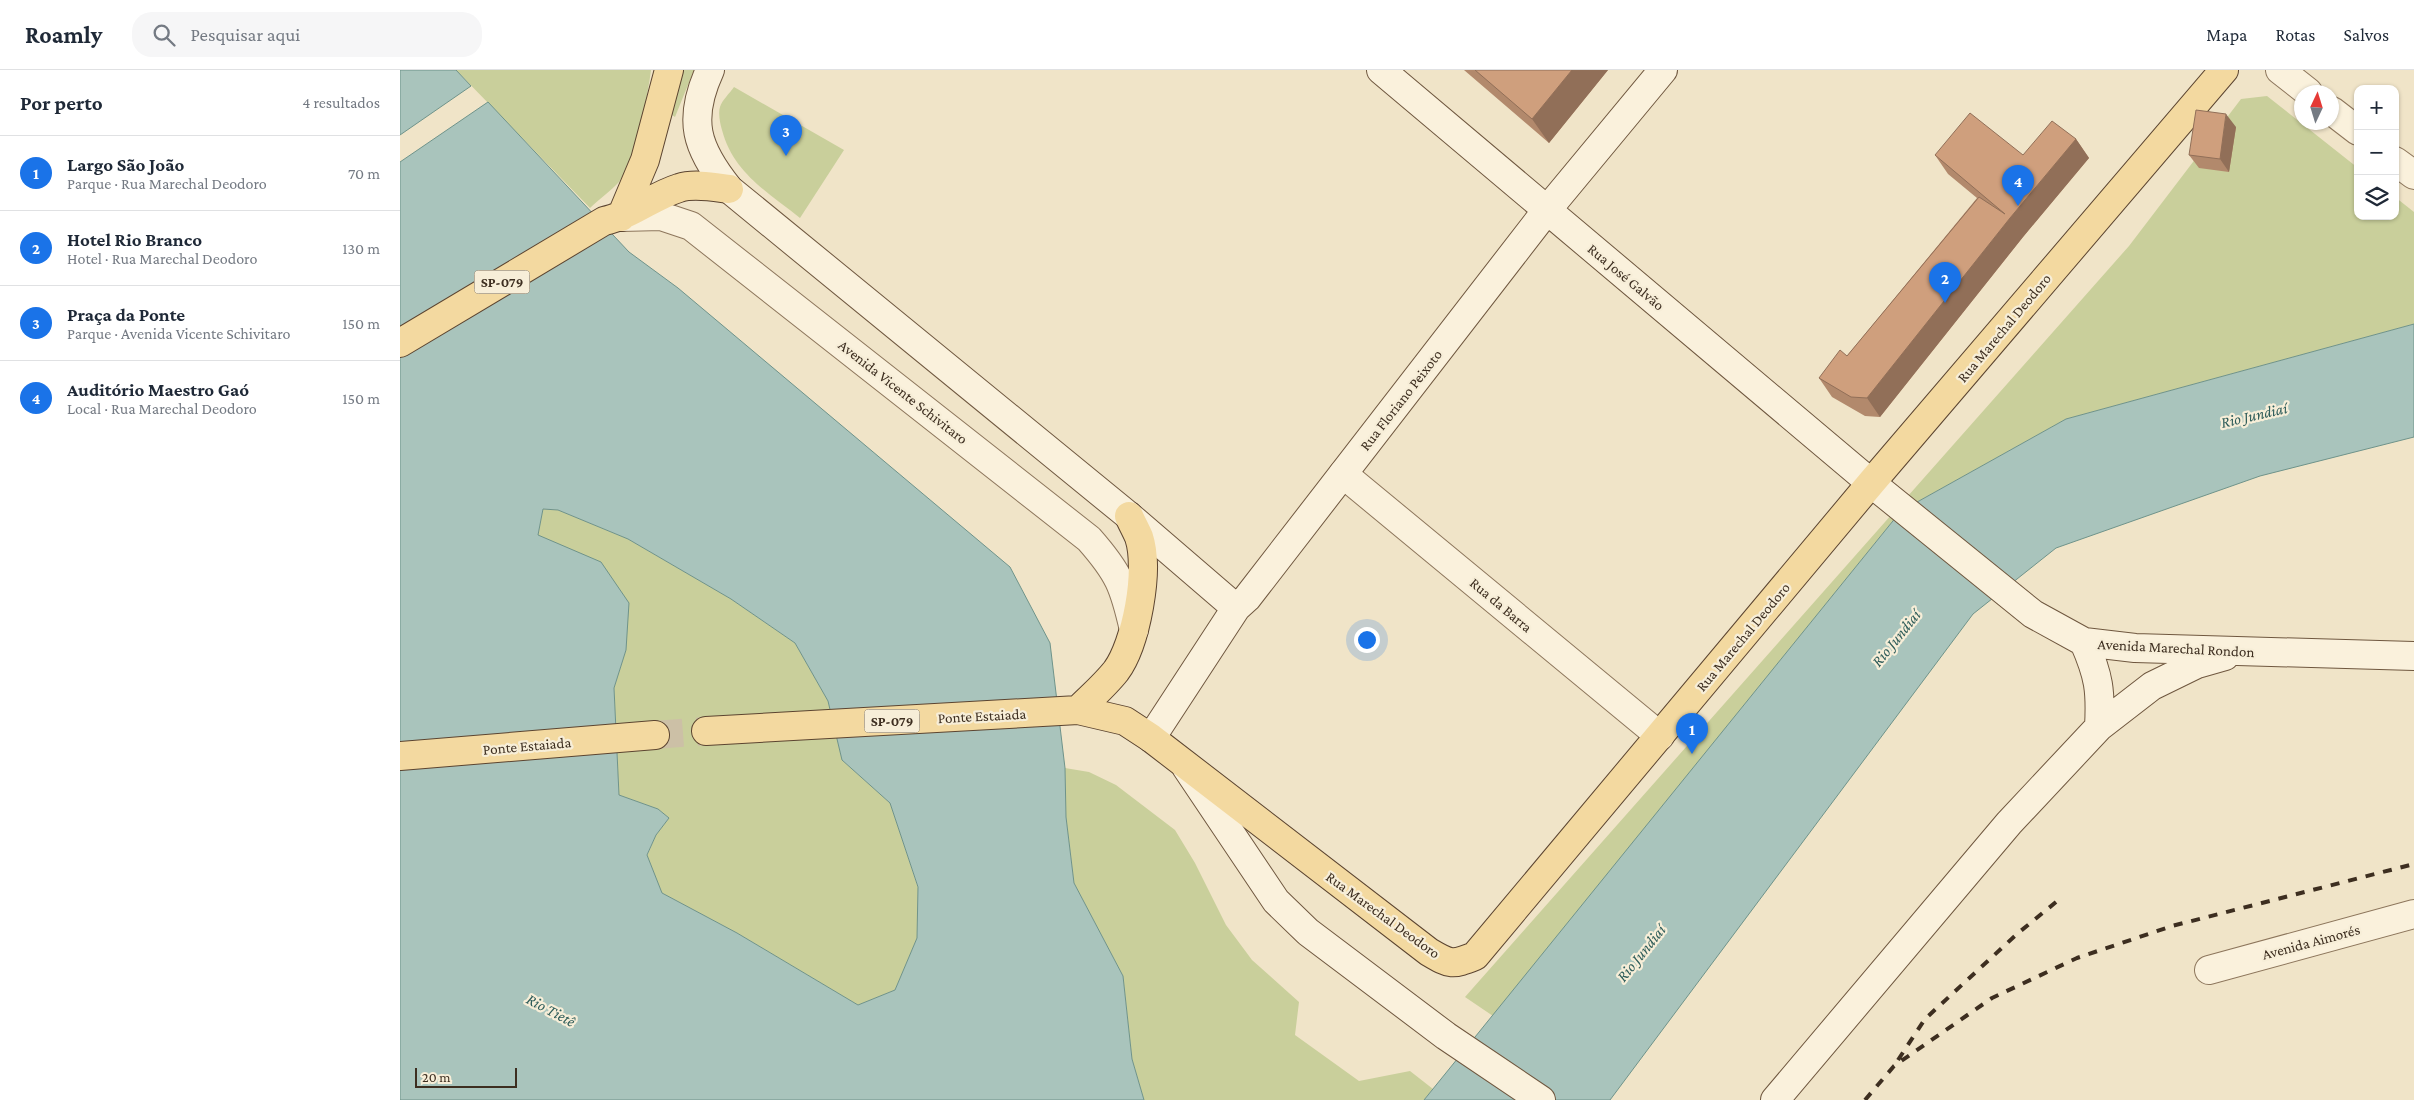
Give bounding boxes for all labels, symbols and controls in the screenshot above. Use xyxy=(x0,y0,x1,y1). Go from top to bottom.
search box xyxy=(132,12,482,57)
text: Roamly xyxy=(25,21,102,48)
icon: search xyxy=(150,21,178,49)
text: Pesquisar aqui xyxy=(190,24,300,45)
text: Mapa xyxy=(2206,25,2247,45)
text: Rotas xyxy=(2275,25,2315,45)
text: Salvos xyxy=(2343,25,2389,45)
north arrow xyxy=(2294,85,2339,130)
map controls xyxy=(2354,85,2399,220)
button: + xyxy=(2354,85,2399,130)
text: Por perto xyxy=(20,91,103,115)
text: 4 resultados xyxy=(302,94,380,111)
pin: 3 xyxy=(770,115,802,156)
button: − xyxy=(2354,130,2399,175)
text: Largo São João xyxy=(67,154,184,175)
text: 1 xyxy=(33,165,39,182)
text: 70 m xyxy=(348,165,380,182)
pin: 4 xyxy=(2002,165,2034,206)
text: Parque · Rua Marechal Deodoro xyxy=(67,175,267,192)
button: layers xyxy=(2354,175,2399,220)
text: Hotel Rio Branco xyxy=(67,229,202,250)
text: 2 xyxy=(32,240,40,257)
text: 130 m xyxy=(342,240,380,257)
street label: Rua José Galvão xyxy=(1584,240,1667,314)
text: Hotel · Rua Marechal Deodoro xyxy=(67,250,257,267)
pin: 2 xyxy=(1929,262,1961,303)
road number: SP-079 xyxy=(474,270,530,293)
street label: Rua Marechal Deodoro xyxy=(1954,271,2054,385)
text: Praça da Ponte xyxy=(67,304,185,325)
text: 3 xyxy=(32,315,40,332)
text: 150 m xyxy=(342,315,380,332)
text: Parque · Avenida Vicente Schivitaro xyxy=(67,325,291,342)
street label: Avenida Vicente Schivitaro xyxy=(835,337,971,447)
street label: Rua Floriano Peixoto xyxy=(1357,346,1445,454)
text: Auditório Maestro Gaó xyxy=(67,379,249,400)
text: 4 xyxy=(32,390,40,407)
text: 150 m xyxy=(342,390,380,407)
water label: Rio Jundiaí xyxy=(2219,399,2291,432)
text: Local · Rua Marechal Deodoro xyxy=(67,400,257,417)
street label: Rua da Barra xyxy=(1467,574,1535,636)
street label: Rua Marechal Deodoro xyxy=(1693,580,1793,694)
water label: Rio Jundiaí xyxy=(1868,605,1926,670)
your location xyxy=(1354,627,1380,653)
street label: Avenida Marechal Rondon xyxy=(2097,636,2255,660)
street label: Ponte Estaiada xyxy=(937,706,1027,726)
road number: SP-079 xyxy=(864,710,920,732)
pin: 1 xyxy=(1676,713,1708,754)
street label: Ponte Estaiada xyxy=(482,734,572,758)
street label: Rua Marechal Deodoro xyxy=(1323,868,1443,962)
water label: Rio Jundiaí xyxy=(1613,920,1671,985)
street label: Avenida Aimorés xyxy=(2260,921,2362,963)
water label: Rio Tietê xyxy=(524,990,579,1030)
scale bar xyxy=(415,1065,518,1088)
text: 20 m xyxy=(422,1069,450,1085)

